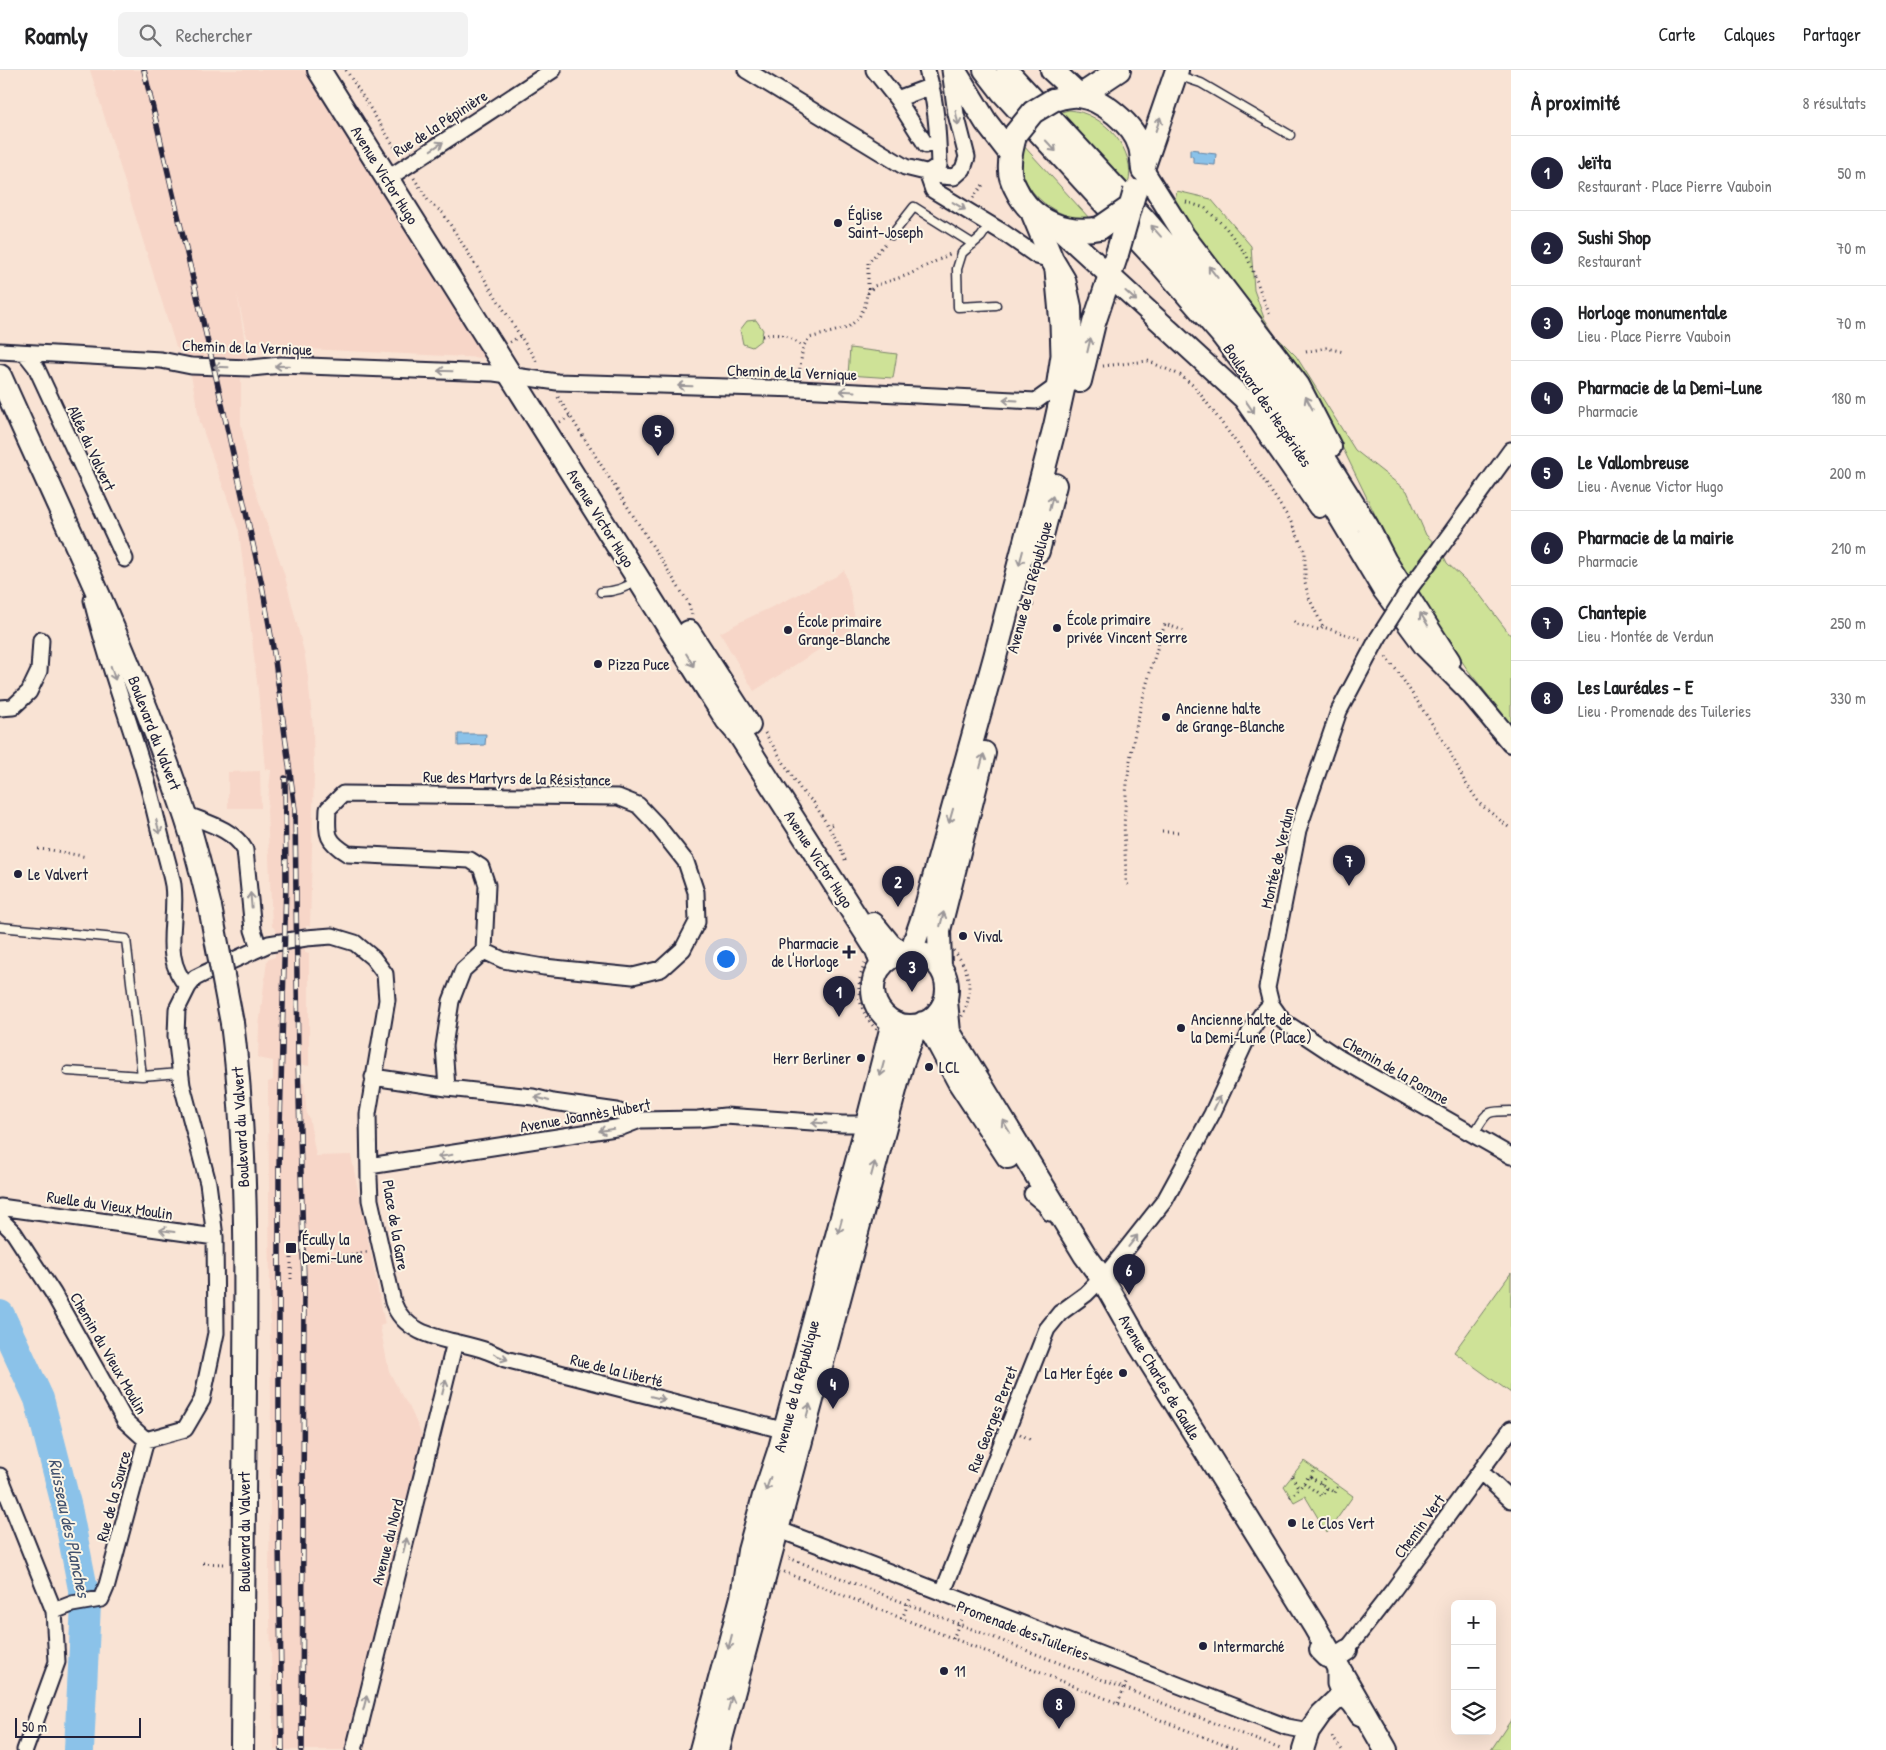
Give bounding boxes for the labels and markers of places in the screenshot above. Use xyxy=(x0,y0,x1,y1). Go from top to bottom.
place label: Église Saint-Joseph xyxy=(848,203,923,243)
marker: Église Saint-Joseph xyxy=(832,217,844,229)
pin: 5 xyxy=(642,415,674,456)
place label: École primaire privée Vincent Serre xyxy=(1067,608,1188,648)
place label: École primaire Grange-Blanche xyxy=(798,610,891,650)
marker: École primaire privée Vincent Serre xyxy=(1051,622,1063,634)
marker: École primaire Grange-Blanche xyxy=(782,624,794,636)
place label: Pizza Puce xyxy=(608,653,670,675)
marker: Pizza Puce xyxy=(592,658,604,670)
place label: Ancienne halte de Grange-Blanche xyxy=(1176,697,1285,737)
marker: Ancienne halte de Grange-Blanche xyxy=(1160,711,1172,723)
pin: 7 xyxy=(1333,845,1365,886)
place label: Le Valvert xyxy=(28,863,88,885)
pin: 2 xyxy=(882,866,914,907)
marker: Le Valvert xyxy=(12,868,24,880)
place label: Vival xyxy=(973,925,1003,947)
marker: Vival xyxy=(957,930,969,942)
place label: Pharmacie de l'Horloge xyxy=(772,932,840,972)
marker: Pharmacie de l'Horloge xyxy=(843,946,855,958)
pin: 3 xyxy=(896,951,928,992)
pin: 1 xyxy=(823,976,855,1017)
place label: Ancienne halte de la Demi-Lune (Place) xyxy=(1191,1008,1312,1048)
marker: Ancienne halte de la Demi-Lune (Place) xyxy=(1175,1022,1187,1034)
place label: Herr Berliner xyxy=(773,1047,851,1069)
marker: Herr Berliner xyxy=(855,1052,867,1064)
place label: LCL xyxy=(939,1056,960,1078)
marker: LCL xyxy=(923,1061,935,1073)
place label: Écully la Demi-Lune xyxy=(302,1228,363,1268)
marker: Écully la Demi-Lune xyxy=(284,1241,298,1255)
pin: 6 xyxy=(1113,1254,1145,1295)
place label: La Mer Égée xyxy=(1044,1362,1114,1384)
marker: La Mer Égée xyxy=(1117,1367,1129,1379)
pin: 4 xyxy=(817,1368,849,1409)
place label: Le Clos Vert xyxy=(1302,1512,1375,1534)
marker: Le Clos Vert xyxy=(1286,1517,1298,1529)
place label: Intermarché xyxy=(1213,1635,1285,1657)
marker: Intermarché xyxy=(1197,1640,1209,1652)
place label: 11 xyxy=(954,1660,966,1682)
marker: 11 xyxy=(938,1665,950,1677)
pin: 8 xyxy=(1043,1688,1075,1729)

